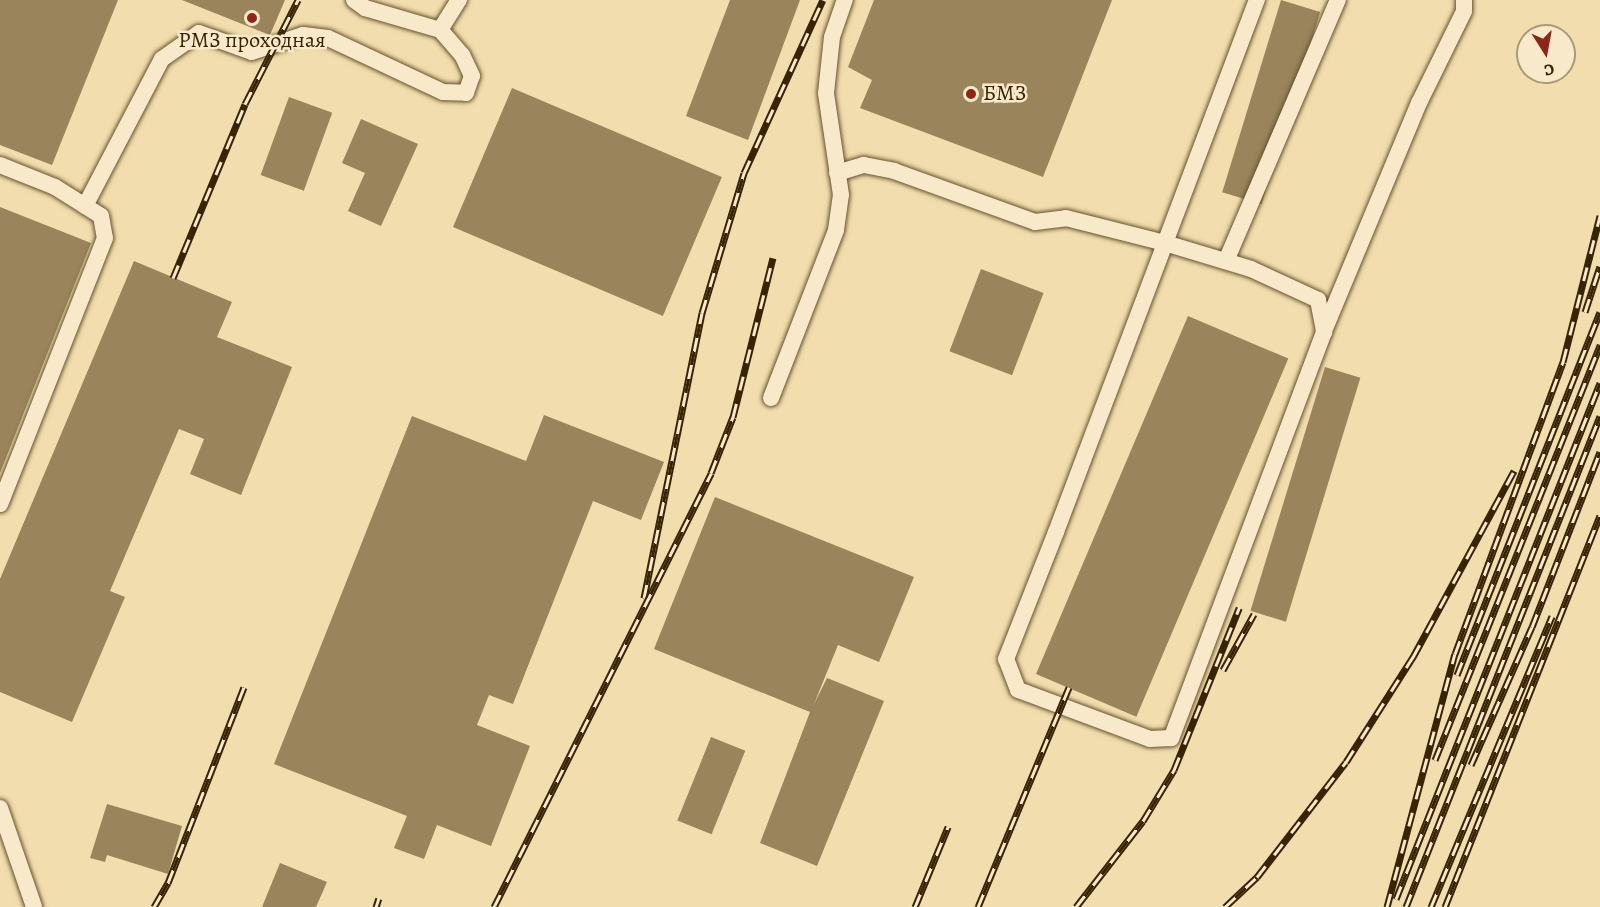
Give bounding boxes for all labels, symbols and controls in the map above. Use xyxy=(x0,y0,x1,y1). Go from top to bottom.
marker: РМЗ проходная xyxy=(245,11,259,25)
north arrow xyxy=(1516,24,1576,84)
place label: РМЗ проходная xyxy=(178,28,326,54)
text: С xyxy=(1542,58,1556,81)
place label: БМЗ xyxy=(983,81,1026,107)
marker: БМЗ xyxy=(964,87,978,101)

